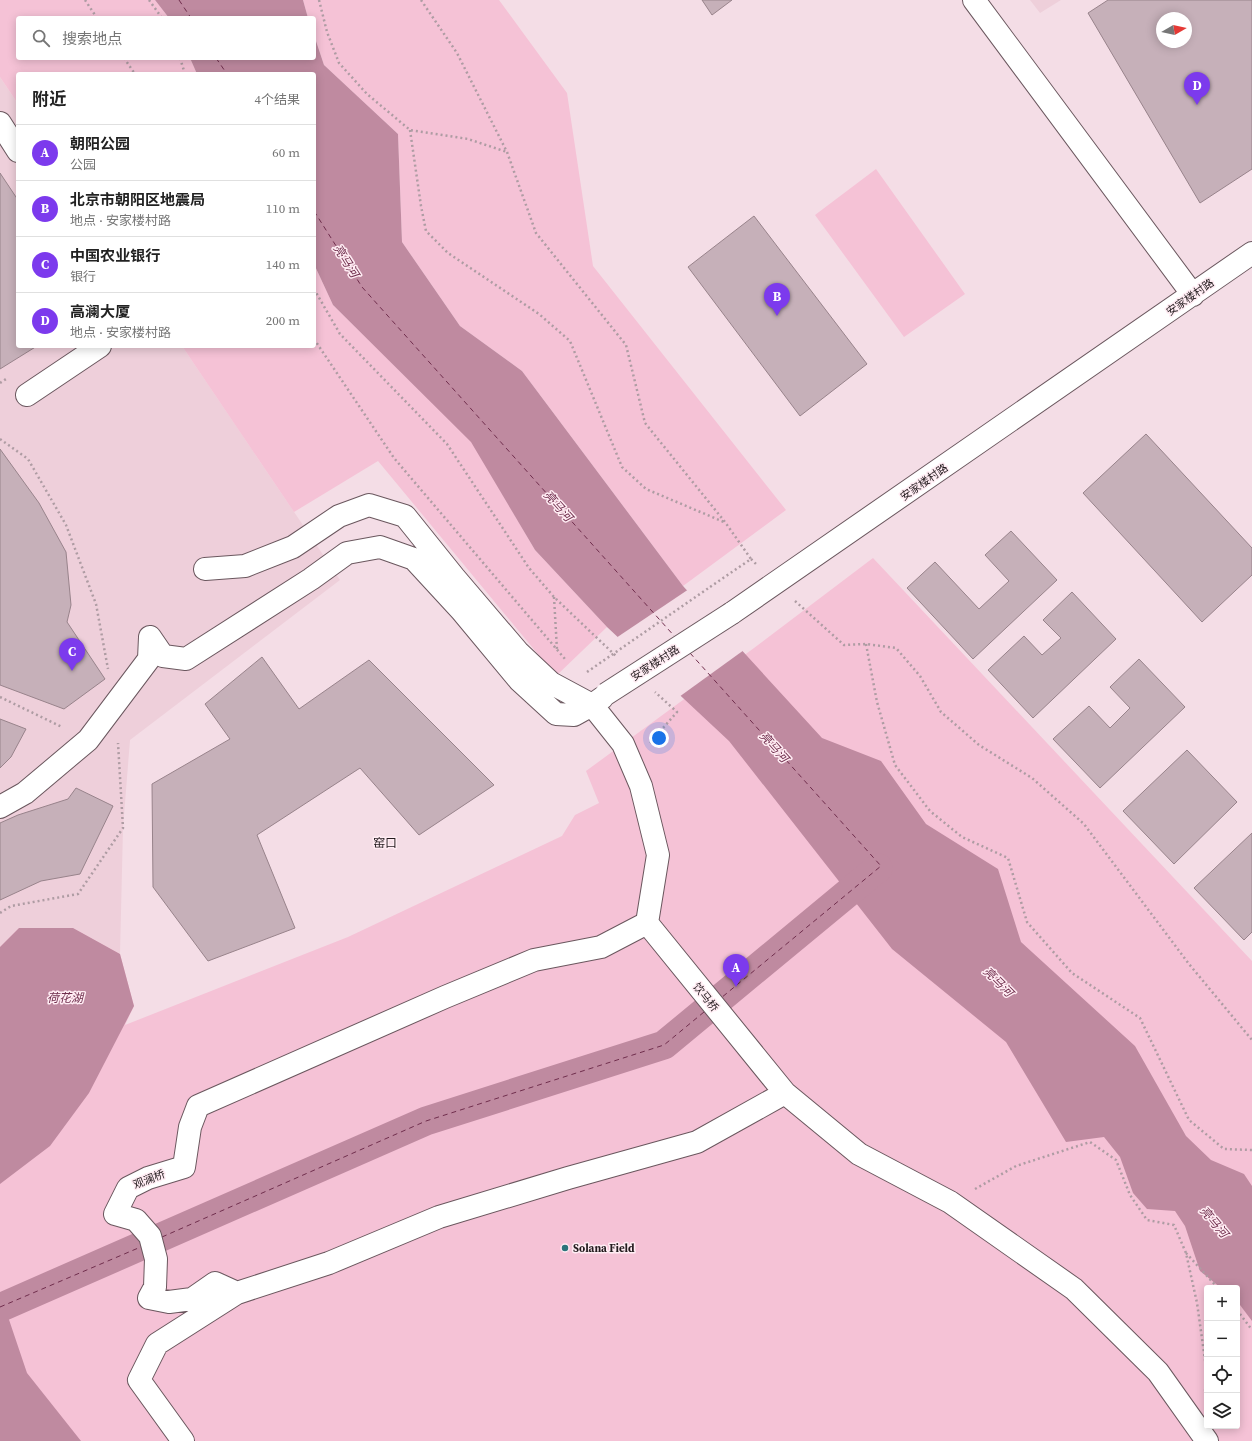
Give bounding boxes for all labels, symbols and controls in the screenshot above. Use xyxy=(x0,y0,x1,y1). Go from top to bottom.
north arrow xyxy=(1156,12,1192,48)
search box xyxy=(16,16,316,60)
icon: search xyxy=(30,27,52,49)
text: 搜索地点 xyxy=(62,28,122,49)
pin: D xyxy=(1184,72,1210,105)
text: 附近 xyxy=(32,87,66,111)
text: 4个结果 xyxy=(254,91,300,108)
text: 朝阳公园 xyxy=(70,133,130,154)
text: A xyxy=(41,144,49,161)
text: 60 m xyxy=(272,144,300,161)
text: 公园 xyxy=(70,156,96,173)
text: 北京市朝阳区地震局 xyxy=(70,189,205,210)
text: B xyxy=(41,200,49,217)
text: 110 m xyxy=(266,200,300,217)
text: 地点 · 安家楼村路 xyxy=(70,212,171,229)
water label: 亮马河 xyxy=(330,241,363,282)
text: 中国农业银行 xyxy=(70,245,160,266)
text: C xyxy=(41,256,49,273)
text: 140 m xyxy=(266,256,300,273)
text: 银行 xyxy=(70,268,96,285)
street label: 安家楼村路 xyxy=(1163,275,1217,319)
pin: B xyxy=(764,283,790,316)
text: 高澜大厦 xyxy=(70,301,130,322)
text: D xyxy=(40,312,50,329)
text: 200 m xyxy=(266,312,300,329)
text: 地点 · 安家楼村路 xyxy=(70,324,171,341)
street label: 安家楼村路 xyxy=(897,460,951,504)
water label: 亮马河 xyxy=(540,487,577,526)
pin: C xyxy=(59,638,85,671)
street label: 安家楼村路 xyxy=(628,642,682,685)
your location xyxy=(649,728,669,748)
water label: 亮马河 xyxy=(756,728,793,767)
district label: 窑口 xyxy=(373,835,397,851)
pin: A xyxy=(723,954,749,987)
water label: 亮马河 xyxy=(980,964,1018,1002)
street label: 饮马桥 xyxy=(689,980,722,1015)
water label: 荷花湖 xyxy=(47,990,85,1006)
street label: 观澜桥 xyxy=(131,1167,167,1192)
water label: 亮马河 xyxy=(1196,1203,1233,1242)
place label: Solana Field xyxy=(573,1241,635,1256)
marker: Solana Field xyxy=(560,1243,570,1253)
map controls xyxy=(1204,1285,1240,1429)
button: + xyxy=(1204,1285,1240,1321)
button: − xyxy=(1204,1321,1240,1357)
button: locate xyxy=(1204,1357,1240,1393)
button: layers xyxy=(1204,1393,1240,1429)

